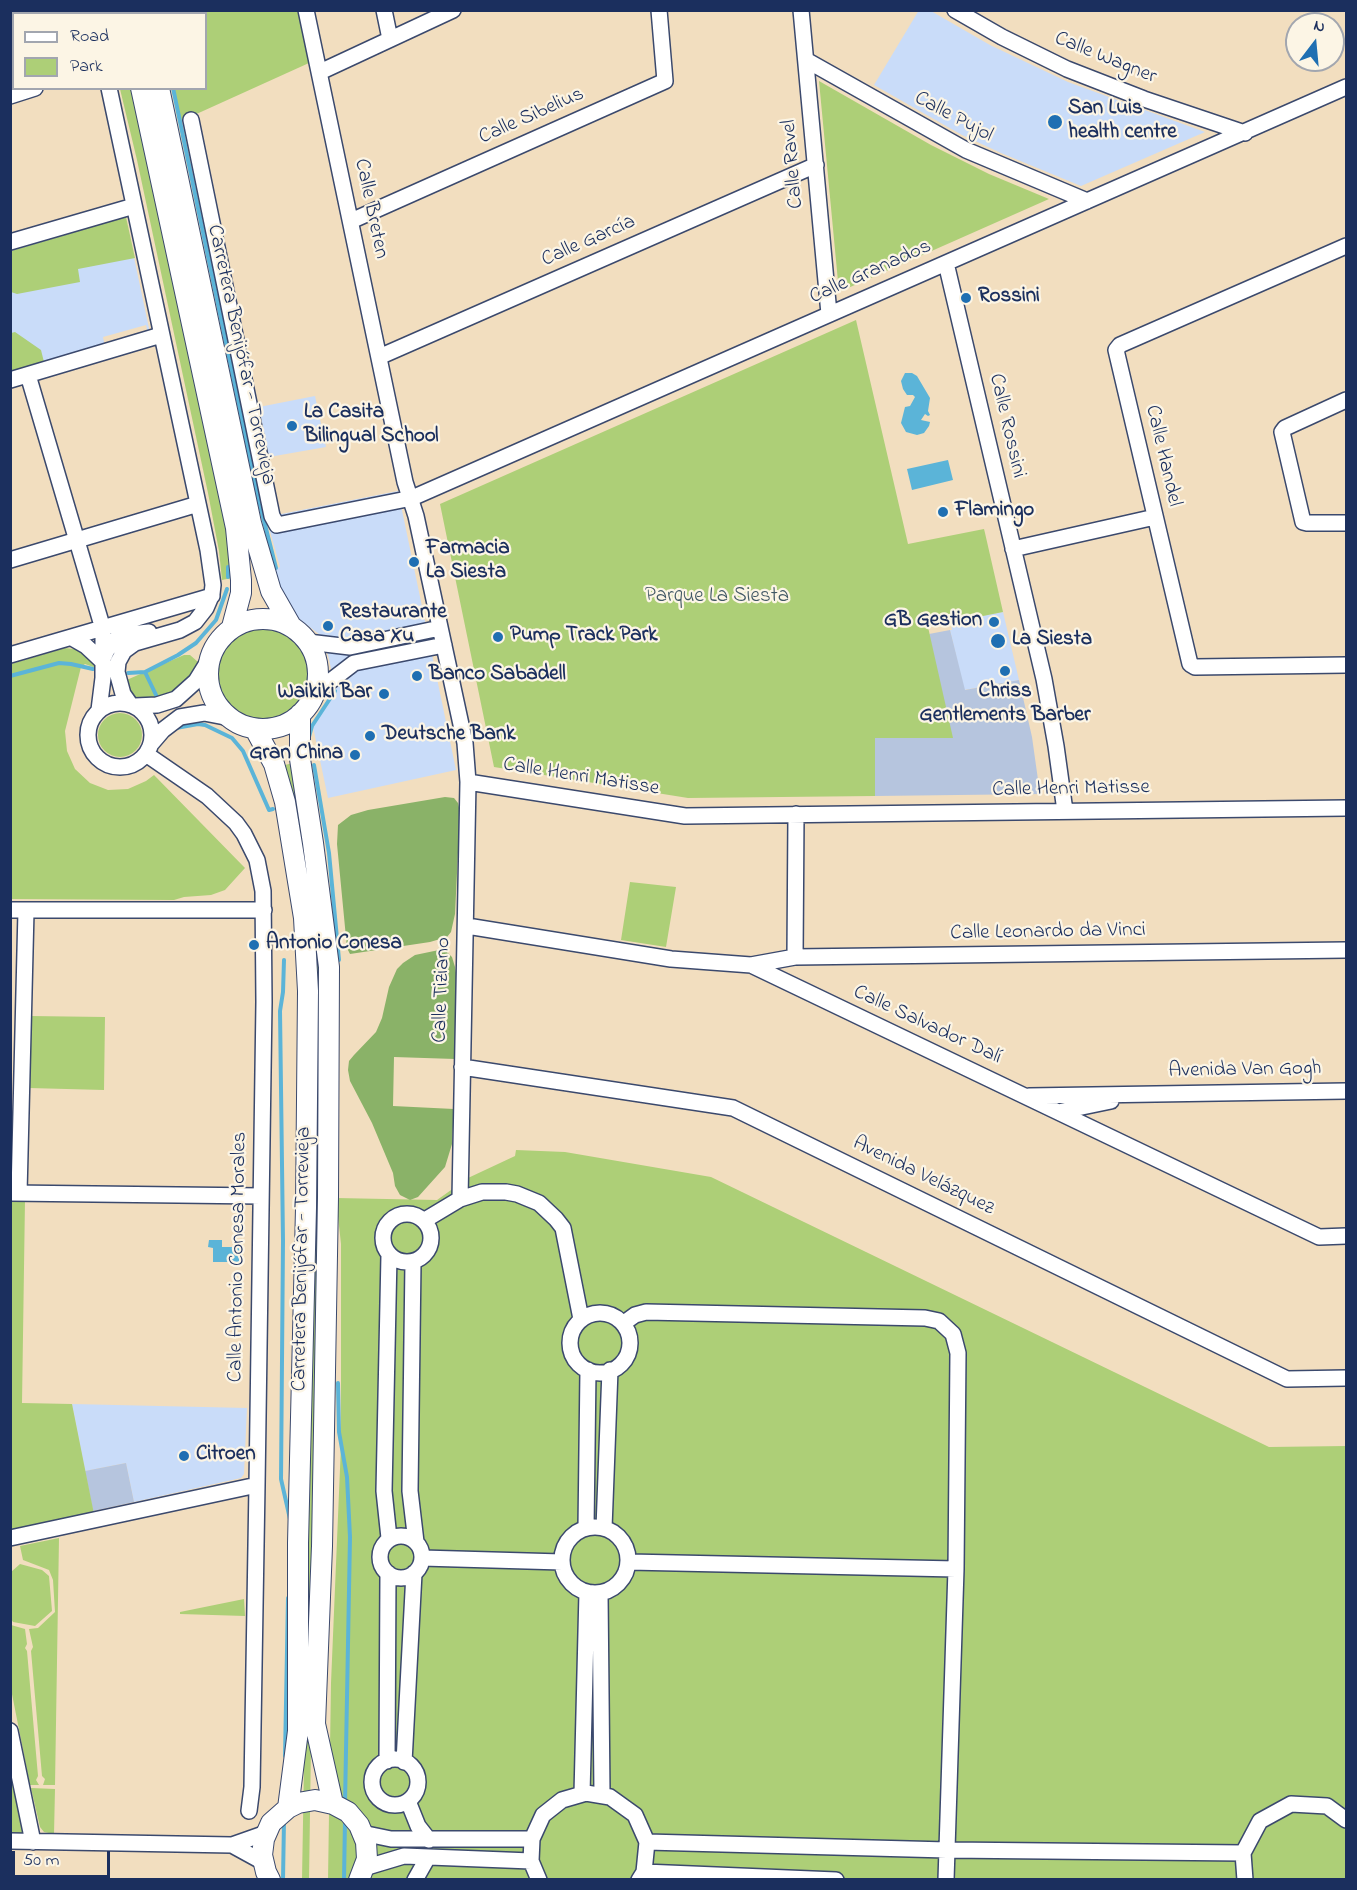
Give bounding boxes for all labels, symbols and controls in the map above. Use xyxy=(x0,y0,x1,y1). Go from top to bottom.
legend xyxy=(12,12,207,90)
north arrow xyxy=(1285,12,1345,72)
text: N xyxy=(1311,14,1328,40)
text: Road xyxy=(70,24,109,50)
street label: Calle Wagner xyxy=(1050,27,1160,91)
text: Park xyxy=(70,54,103,80)
street label: Calle Sibelius xyxy=(476,83,588,151)
street label: Calle Pujol xyxy=(909,87,997,149)
place label: San Luis health centre xyxy=(1068,97,1177,147)
marker: San Luis health centre xyxy=(1046,113,1064,131)
street label: Calle Ravel xyxy=(778,118,810,210)
street label: Calle Breten xyxy=(347,157,393,261)
street label: Calle García xyxy=(538,210,640,274)
street label: Carretera Benijófar - Torrevieja xyxy=(200,223,280,487)
street label: Calle Granados xyxy=(806,235,936,311)
place label: Rossini xyxy=(978,285,1040,311)
marker: Rossini xyxy=(959,291,973,305)
street label: Calle Rossini xyxy=(982,371,1030,481)
place label: La Casita Bilingual School xyxy=(304,401,439,451)
street label: Calle Handel xyxy=(1138,403,1186,509)
marker: La Casita Bilingual School xyxy=(285,419,299,433)
place label: Flamingo xyxy=(955,499,1034,525)
marker: Flamingo xyxy=(936,505,950,519)
place label: Farmacia La Siesta xyxy=(426,537,510,587)
marker: Farmacia La Siesta xyxy=(407,555,421,569)
park label: Parque La Siesta xyxy=(645,585,789,611)
place label: Restaurante Casa Xu xyxy=(340,601,447,651)
place label: GB Gestion xyxy=(884,609,982,635)
marker: GB Gestion xyxy=(987,615,1001,629)
marker: Restaurante Casa Xu xyxy=(321,619,335,633)
place label: Pump Track Park xyxy=(510,624,657,650)
place label: La Siesta xyxy=(1012,628,1092,654)
marker: Pump Track Park xyxy=(491,630,505,644)
marker: La Siesta xyxy=(989,632,1007,650)
place label: Banco Sabadell xyxy=(429,663,566,689)
marker: Chriss Gentlements Barber xyxy=(998,664,1012,678)
marker: Banco Sabadell xyxy=(410,669,424,683)
place label: Chriss Gentlements Barber xyxy=(920,680,1090,730)
place label: Waikiki Bar xyxy=(277,681,372,707)
marker: Waikiki Bar xyxy=(377,687,391,701)
place label: Deutsche Bank xyxy=(382,723,515,749)
marker: Deutsche Bank xyxy=(363,729,377,743)
place label: Gran China xyxy=(249,742,343,768)
marker: Gran China xyxy=(348,748,362,762)
street label: Calle Henri Matisse xyxy=(501,753,661,803)
street label: Calle Henri Matisse xyxy=(992,776,1150,804)
street label: Calle Leonardo da Vinci xyxy=(950,919,1146,947)
place label: Antonio Conesa xyxy=(266,932,402,958)
street label: Calle Tiziano xyxy=(429,937,457,1043)
marker: Antonio Conesa xyxy=(247,938,261,952)
street label: Calle Salvador Dalí xyxy=(849,981,1005,1071)
street label: Avenida Van Gogh xyxy=(1168,1057,1322,1085)
street label: Carretera Benijófar - Torrevieja xyxy=(288,1126,318,1392)
street label: Calle Antonio Conesa Morales xyxy=(224,1131,254,1383)
street label: Avenida Velázquez xyxy=(848,1132,998,1222)
place label: Citroen xyxy=(196,1443,256,1469)
marker: Citroen xyxy=(177,1449,191,1463)
scale bar xyxy=(15,1839,112,1877)
text: 50 m xyxy=(23,1848,60,1874)

